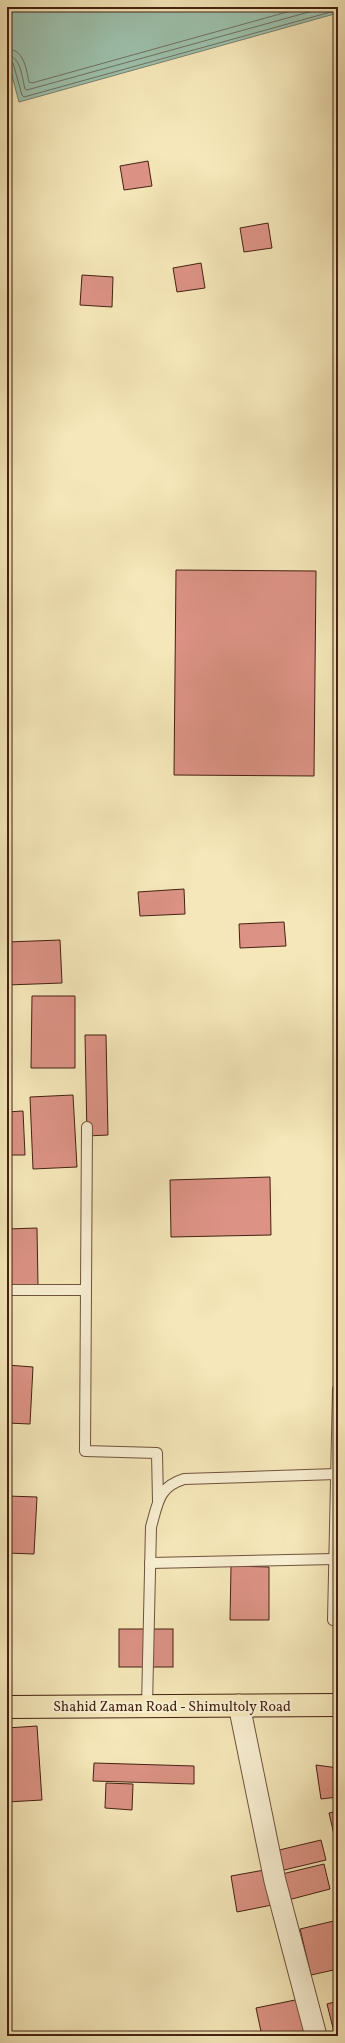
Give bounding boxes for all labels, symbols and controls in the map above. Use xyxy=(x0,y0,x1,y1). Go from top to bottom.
street label: Shahid Zaman Road - Shimultoly Road xyxy=(53,1698,291,1717)

